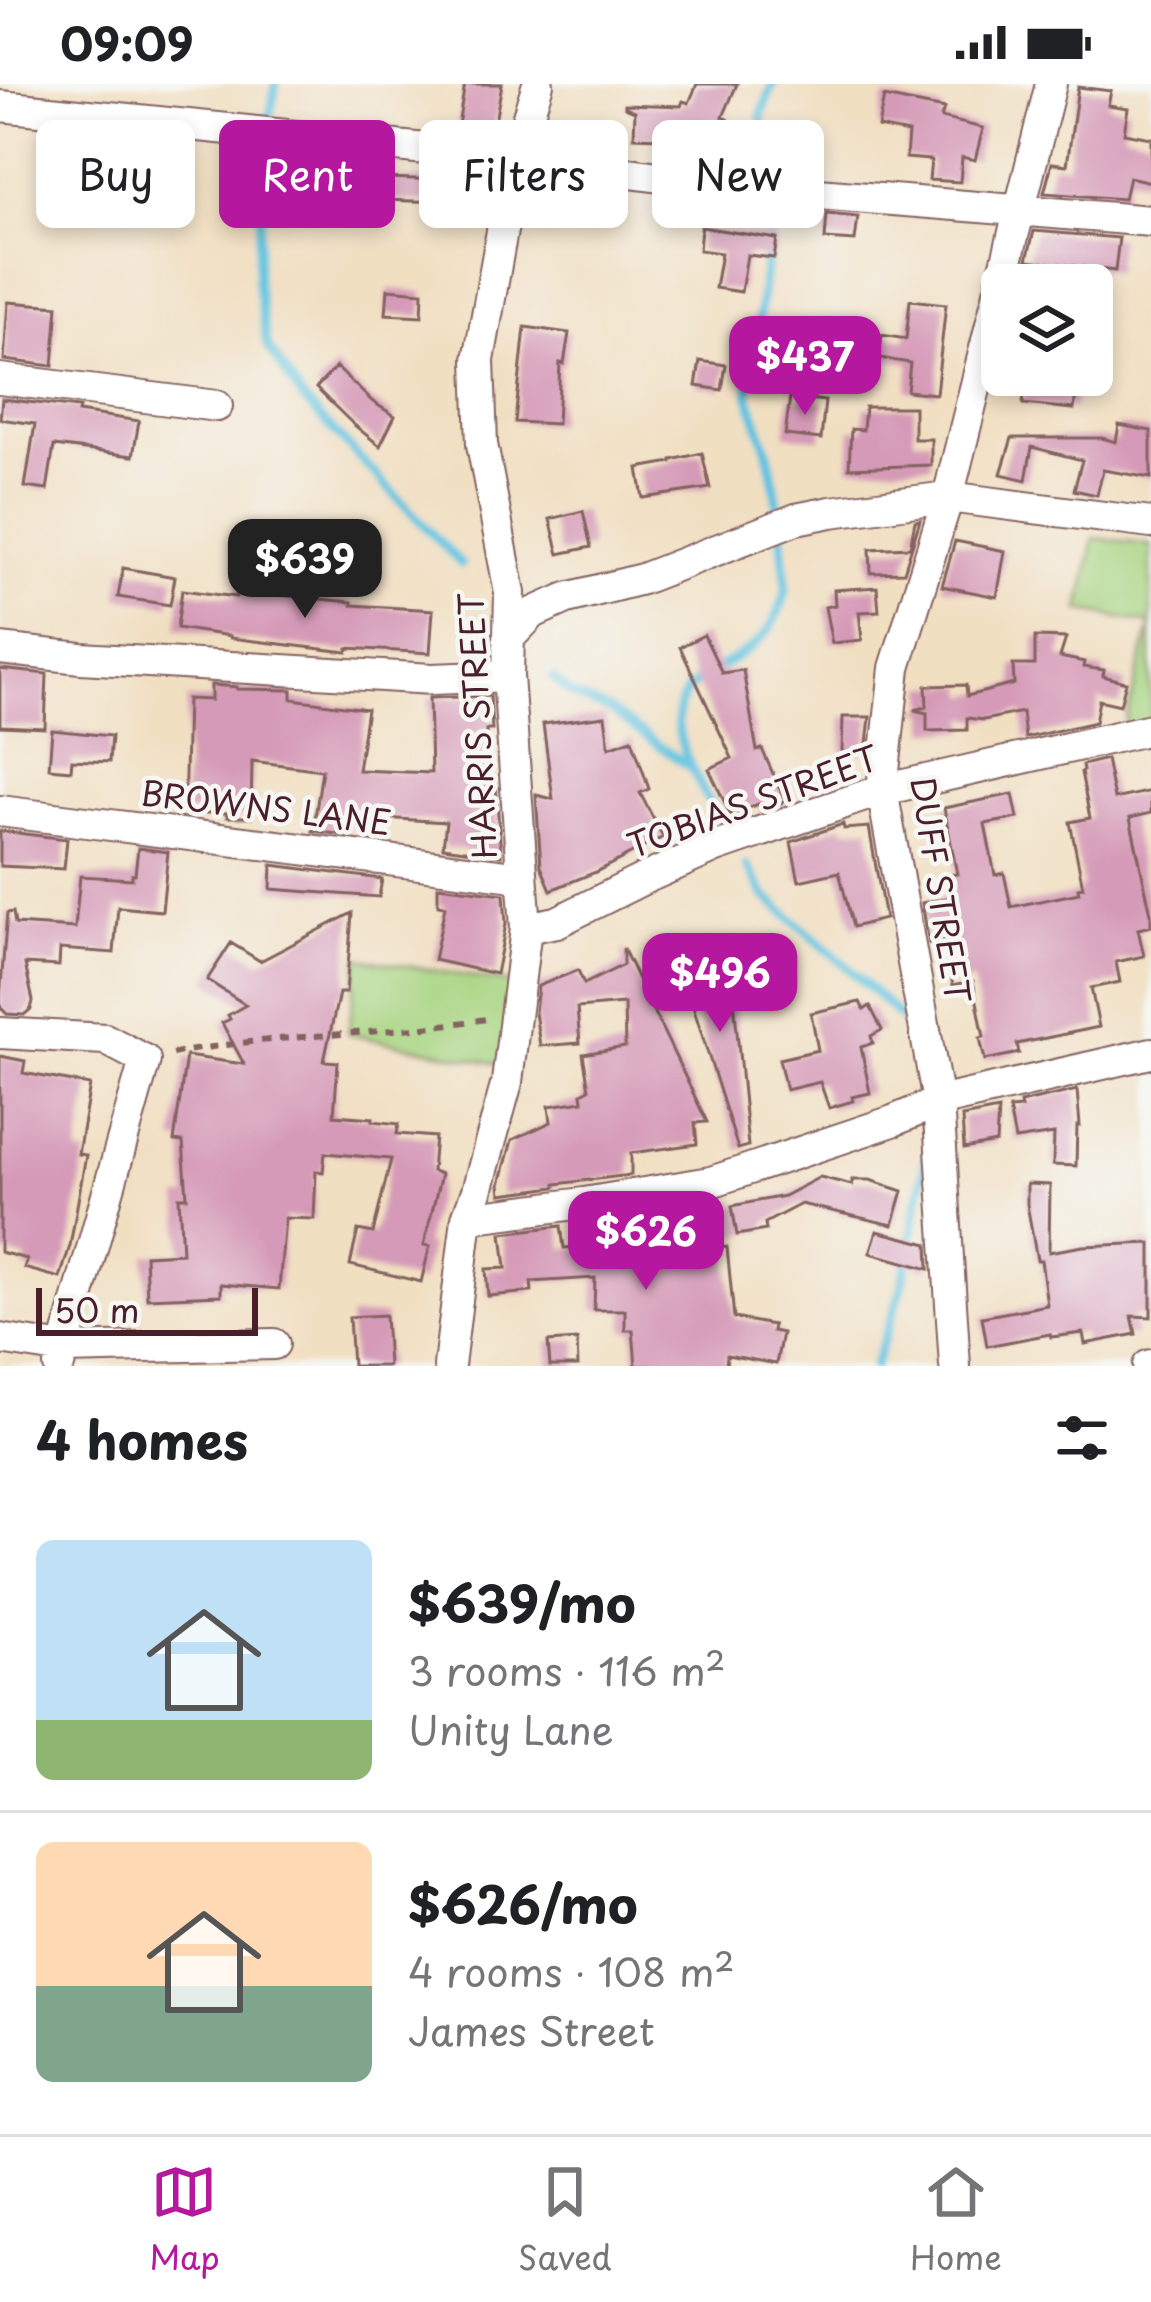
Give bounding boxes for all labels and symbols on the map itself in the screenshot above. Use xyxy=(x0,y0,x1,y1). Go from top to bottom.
pin: $437 xyxy=(734,316,876,418)
pin: $639 xyxy=(234,519,376,621)
street label: HARRIS STREET xyxy=(444,591,508,860)
street label: TOBIAS STREET xyxy=(620,731,885,869)
street label: BROWNS LANE xyxy=(138,766,394,846)
street label: DUFF STREET xyxy=(899,773,985,1007)
pin: $496 xyxy=(649,933,791,1035)
pin: $626 xyxy=(575,1191,717,1293)
scale bar xyxy=(36,1282,258,1335)

